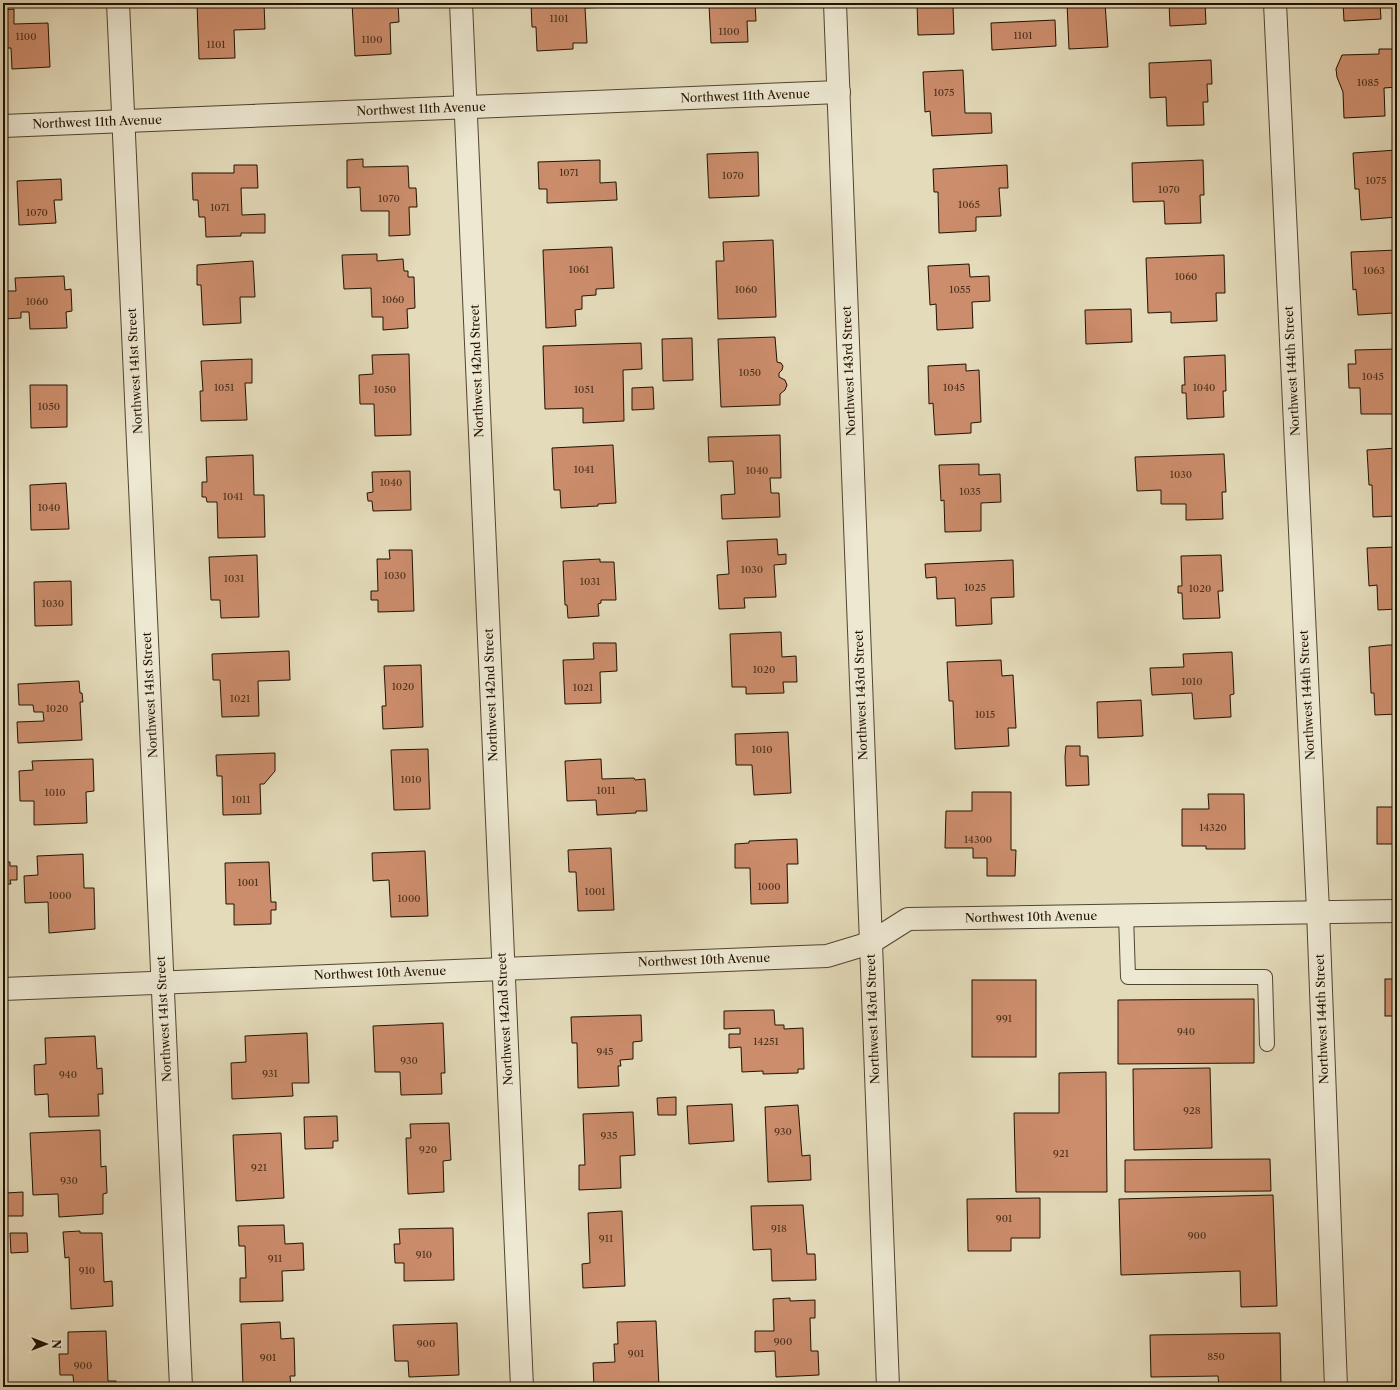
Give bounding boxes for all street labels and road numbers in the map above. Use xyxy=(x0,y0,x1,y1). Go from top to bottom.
street label: Northwest 11th Avenue xyxy=(680,86,810,105)
street label: Northwest 11th Avenue xyxy=(356,99,486,118)
street label: Northwest 11th Avenue xyxy=(32,112,162,131)
street label: Northwest 142nd Street xyxy=(467,303,486,438)
street label: Northwest 143rd Street xyxy=(839,305,858,436)
street label: Northwest 144th Street xyxy=(1281,305,1302,436)
street label: Northwest 141st Street xyxy=(124,307,145,434)
street label: Northwest 142nd Street xyxy=(481,627,500,762)
street label: Northwest 143rd Street xyxy=(851,629,870,760)
street label: Northwest 144th Street xyxy=(1296,629,1317,760)
street label: Northwest 141st Street xyxy=(139,631,160,758)
street label: Northwest 10th Avenue xyxy=(965,908,1097,925)
street label: Northwest 10th Avenue xyxy=(638,950,771,969)
street label: Northwest 142nd Street xyxy=(493,951,515,1086)
street label: Northwest 143rd Street xyxy=(863,953,882,1084)
street label: Northwest 144th Street xyxy=(1312,953,1331,1084)
street label: Northwest 141st Street xyxy=(153,955,174,1082)
street label: Northwest 10th Avenue xyxy=(314,963,447,982)

